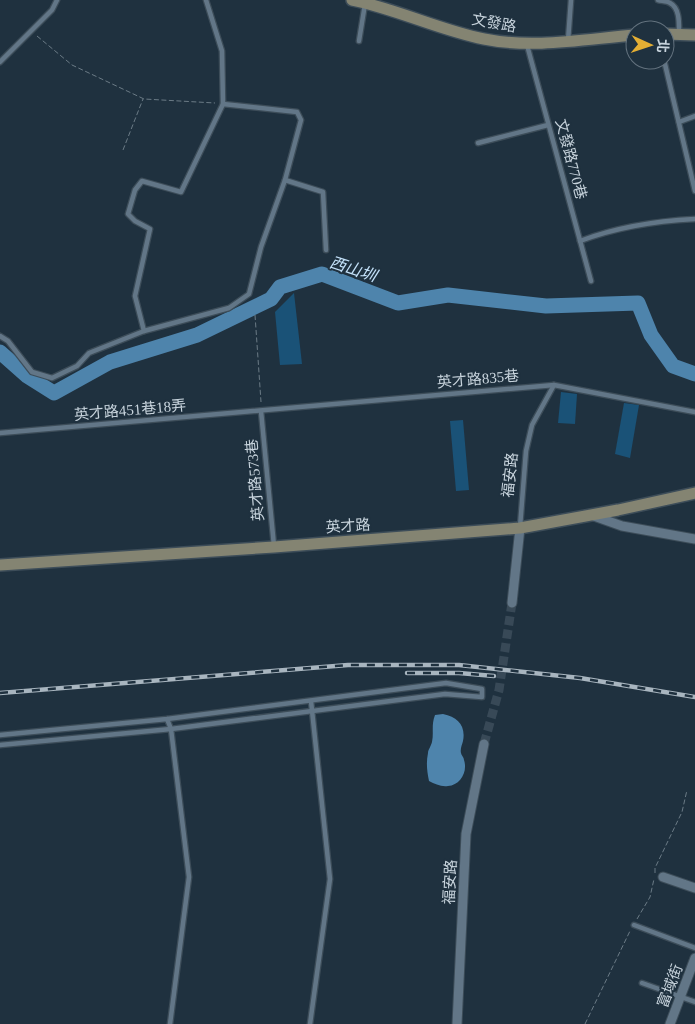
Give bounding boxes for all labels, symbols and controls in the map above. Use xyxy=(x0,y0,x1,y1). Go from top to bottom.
street label: 文發路 xyxy=(470,11,518,35)
north arrow xyxy=(625,20,675,70)
text: 北 xyxy=(655,38,670,53)
street label: 文發路770巷 xyxy=(553,117,589,201)
water label: 西山圳 xyxy=(328,253,380,285)
street label: 英才路835巷 xyxy=(436,367,520,391)
street label: 英才路451巷18弄 xyxy=(73,397,187,423)
street label: 英才路573巷 xyxy=(243,438,267,522)
street label: 福安路 xyxy=(500,452,520,498)
street label: 英才路 xyxy=(325,516,371,536)
street label: 福安路 xyxy=(441,859,459,905)
street label: 富域街 xyxy=(654,962,686,1010)

